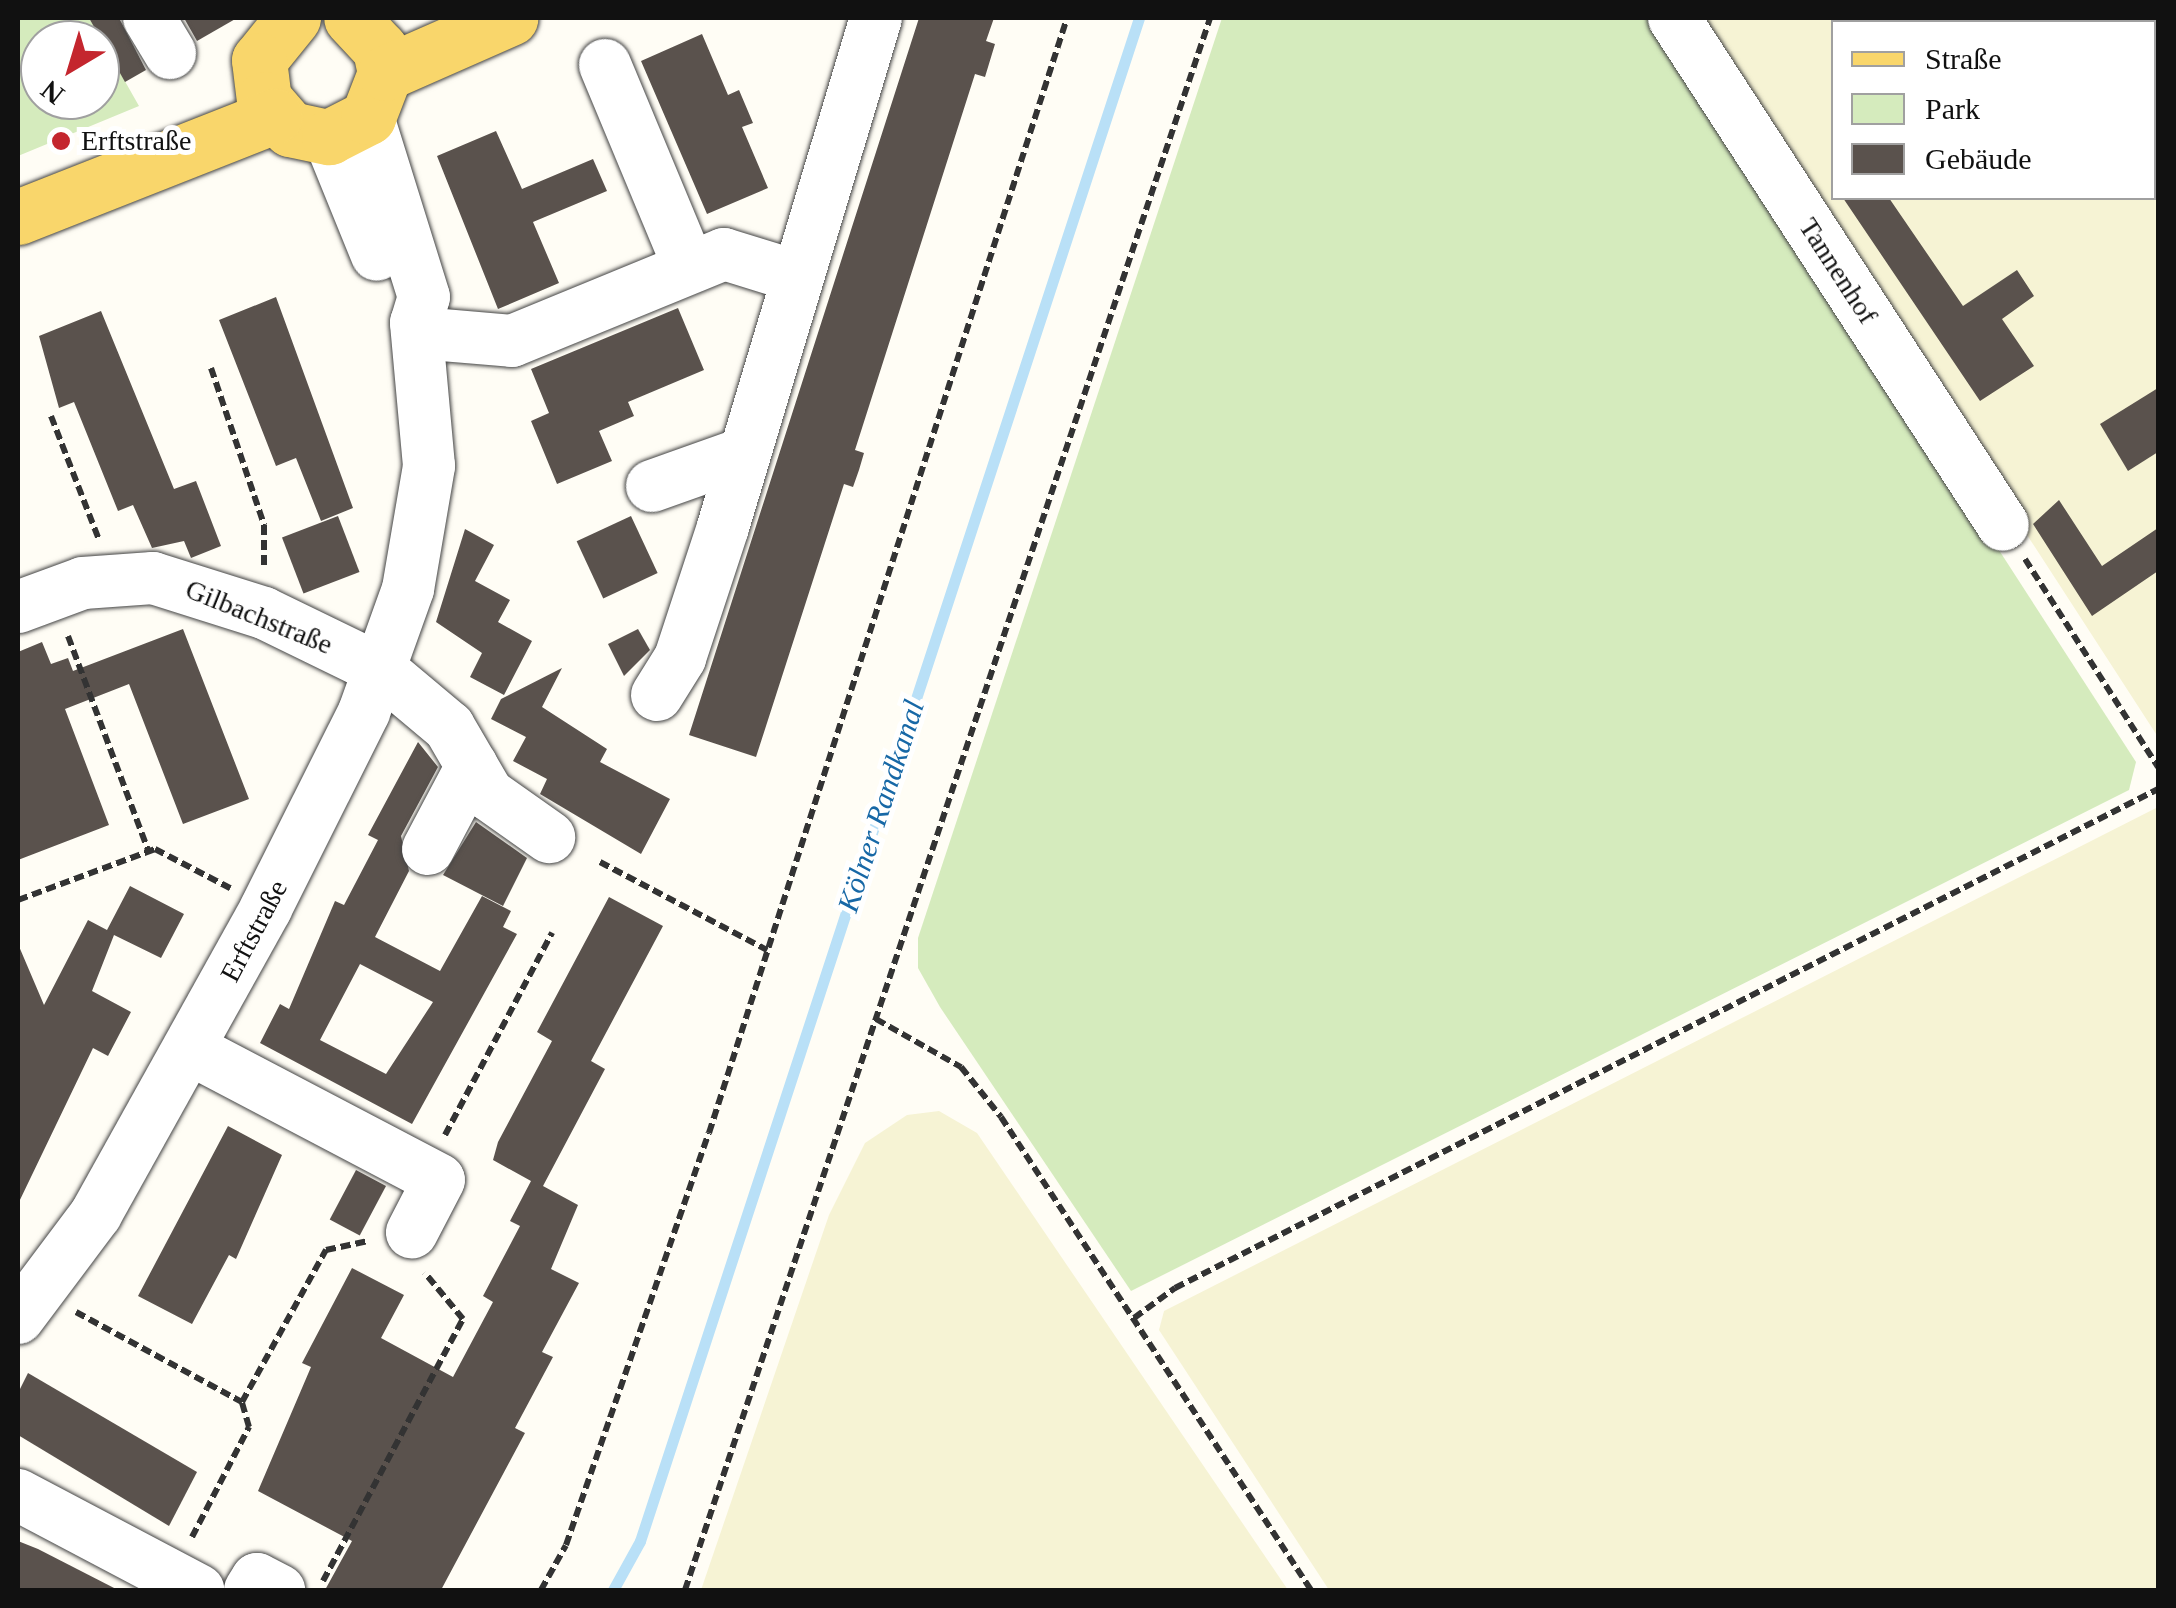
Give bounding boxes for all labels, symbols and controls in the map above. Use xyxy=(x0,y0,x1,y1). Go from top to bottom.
north arrow xyxy=(20,20,120,120)
legend xyxy=(1831,20,2156,200)
text: Straße xyxy=(1925,42,2002,75)
text: N xyxy=(35,74,70,111)
text: Park xyxy=(1925,92,1980,125)
place label: Erftstraße xyxy=(81,124,191,158)
marker: Erftstraße xyxy=(50,130,72,152)
text: Gebäude xyxy=(1925,142,2032,175)
street label: Tannenhof xyxy=(1791,212,1885,330)
street label: Gilbachstraße xyxy=(181,572,337,662)
water label: Kölner Randkanal xyxy=(830,695,932,917)
street label: Erftstraße xyxy=(213,874,295,988)

